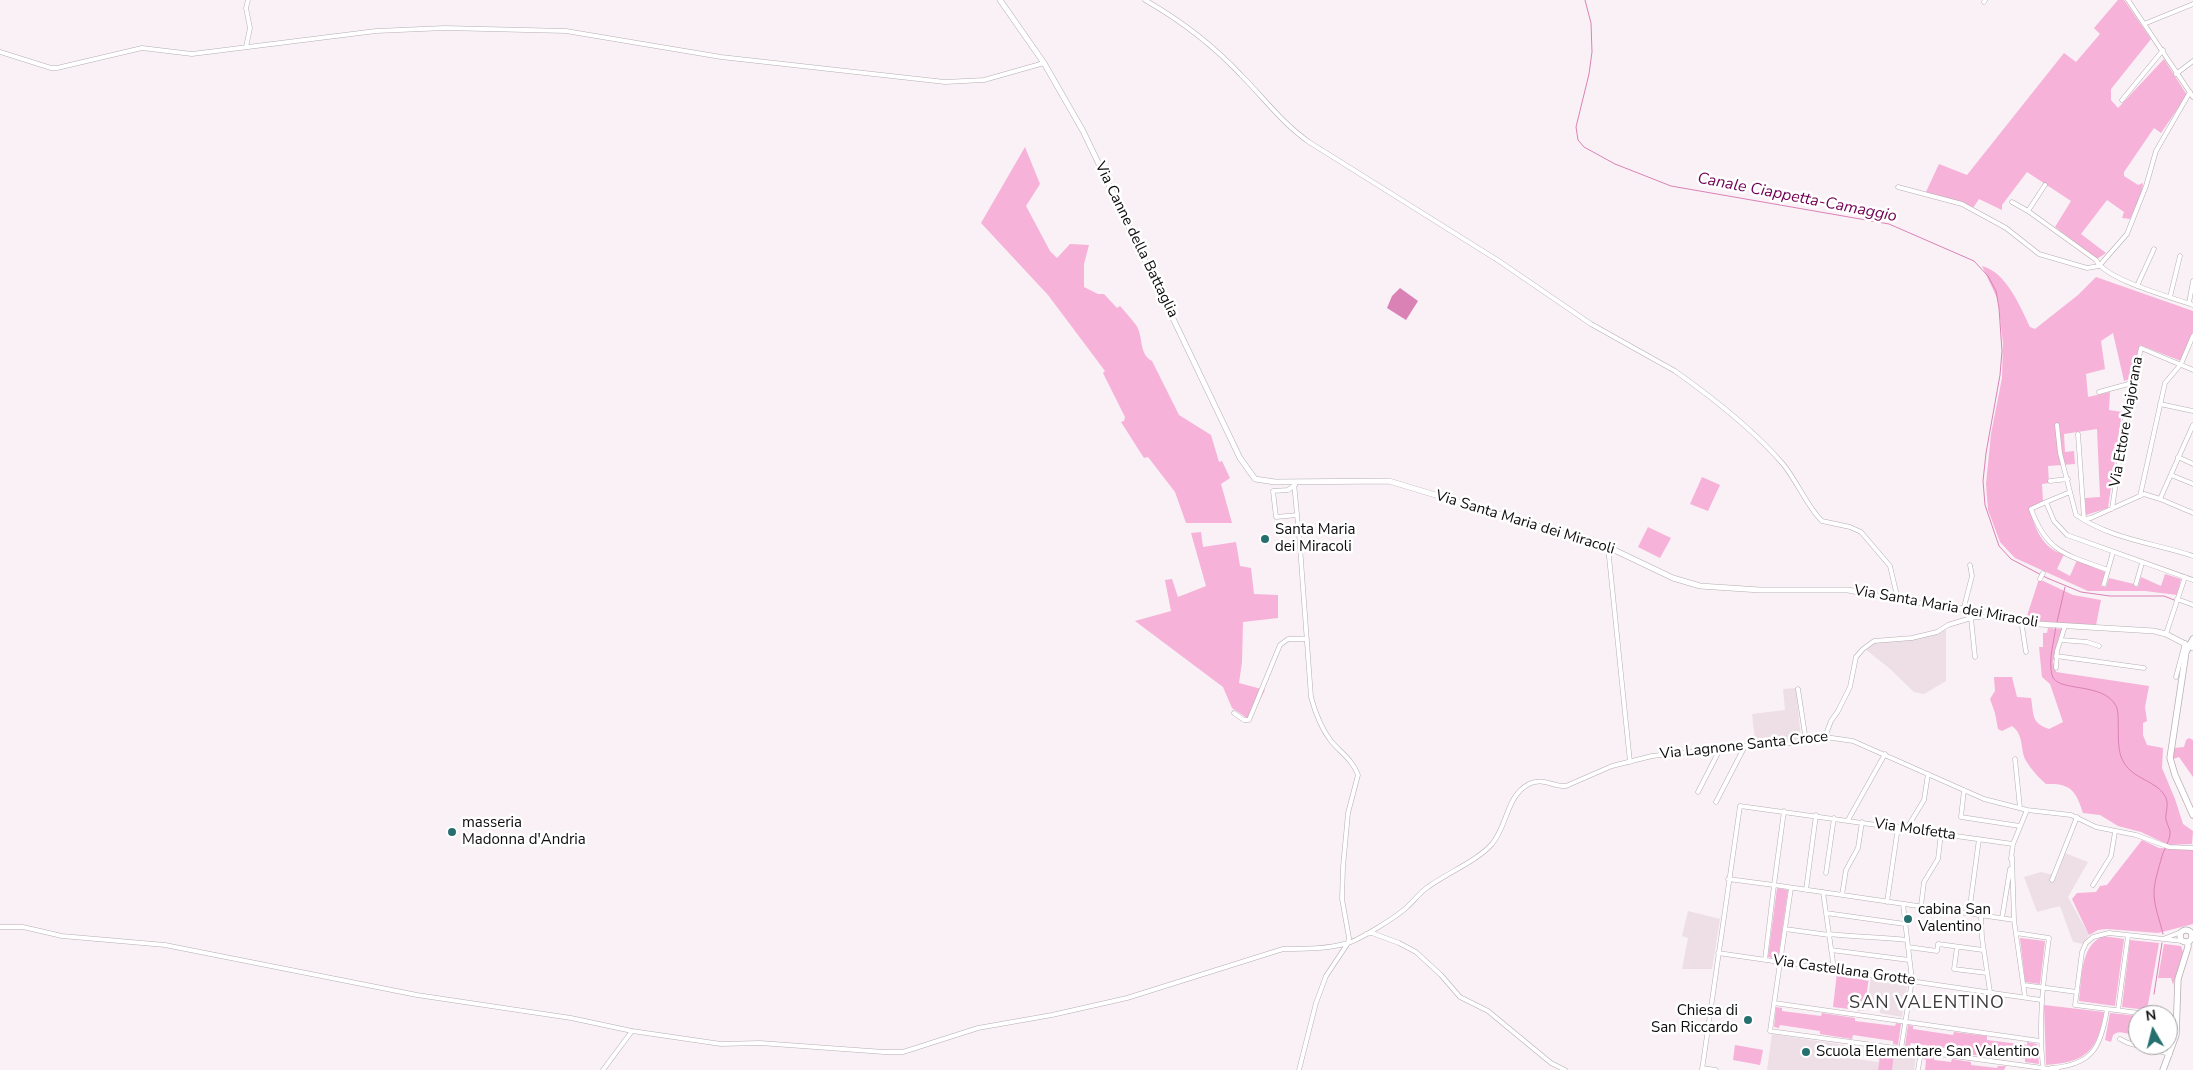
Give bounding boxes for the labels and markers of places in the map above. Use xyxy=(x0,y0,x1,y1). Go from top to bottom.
place label: Santa Maria dei Miracoli xyxy=(1275,521,1355,556)
marker: Santa Maria dei Miracoli xyxy=(1259,533,1271,545)
place label: masseria Madonna d'Andria xyxy=(462,814,586,849)
marker: masseria Madonna d'Andria xyxy=(446,826,458,838)
place label: cabina San Valentino xyxy=(1918,901,1991,936)
marker: cabina San Valentino xyxy=(1902,913,1914,925)
place label: Chiesa di San Riccardo xyxy=(1651,1002,1738,1037)
marker: Chiesa di San Riccardo xyxy=(1742,1014,1754,1026)
place label: Scuola Elementare San Valentino xyxy=(1816,1043,2039,1061)
marker: Scuola Elementare San Valentino xyxy=(1800,1046,1812,1058)

